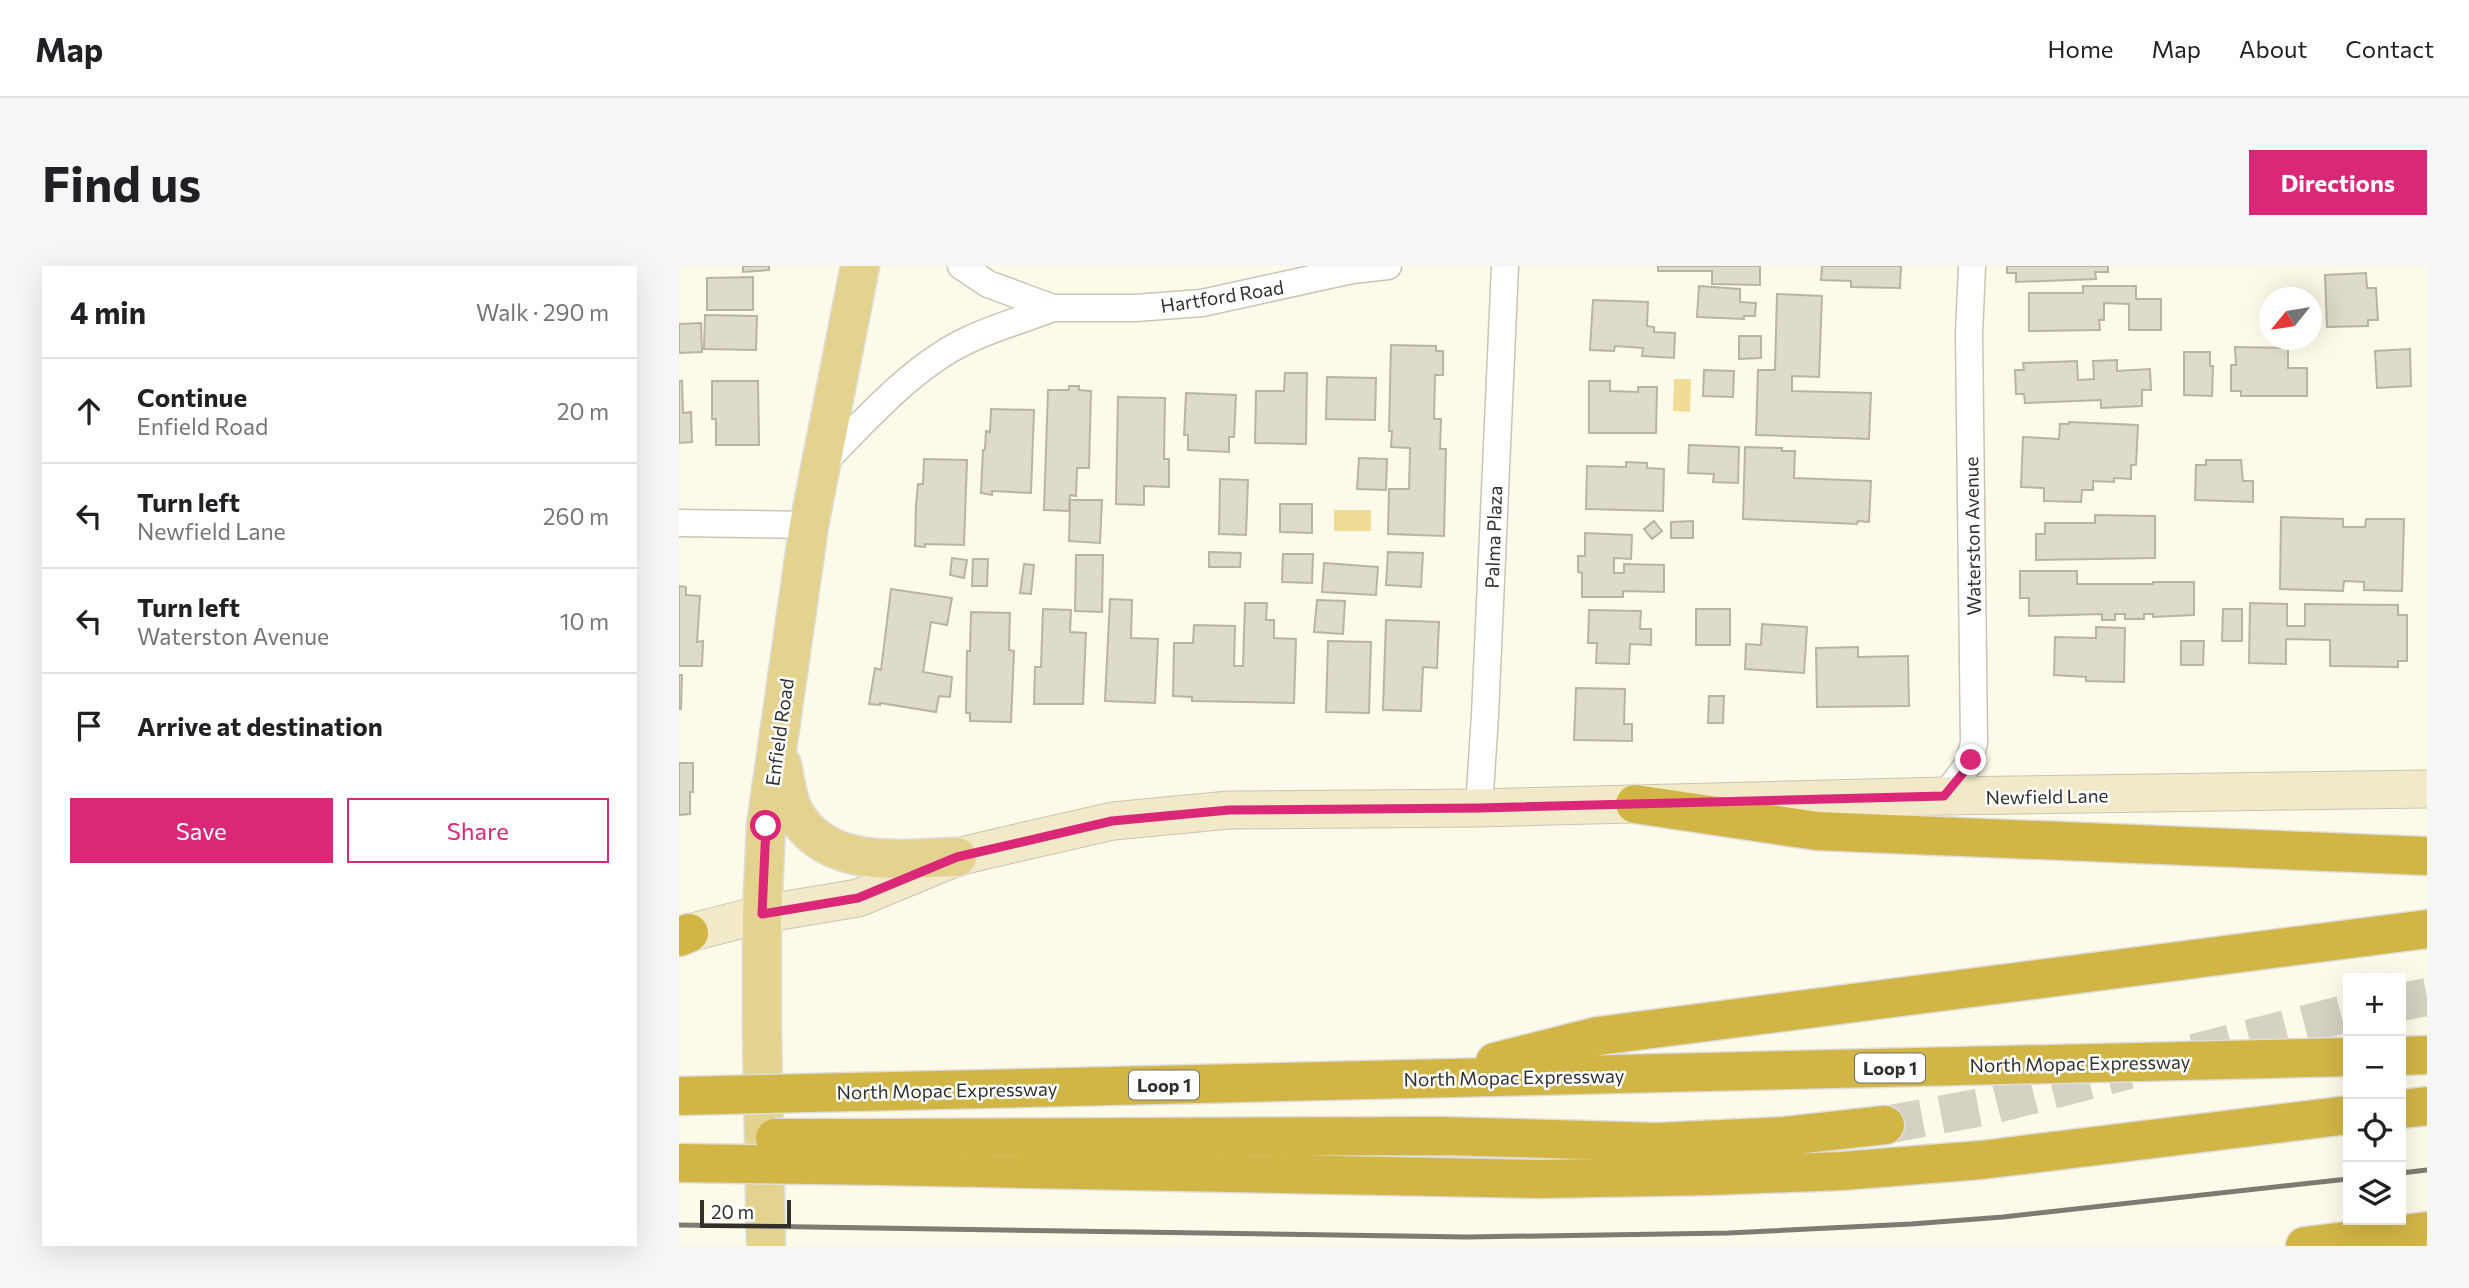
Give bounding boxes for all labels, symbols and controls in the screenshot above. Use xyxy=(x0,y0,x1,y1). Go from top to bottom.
text: Map xyxy=(35,28,103,69)
text: Home xyxy=(2048,34,2114,63)
text: Map xyxy=(2152,34,2201,63)
text: About xyxy=(2239,34,2307,63)
text: Contact xyxy=(2345,34,2434,63)
button: Directions xyxy=(2249,150,2427,215)
text: Find us xyxy=(42,152,201,212)
street label: Hartford Road xyxy=(1159,275,1285,317)
north arrow xyxy=(2259,287,2322,350)
text: 4 min xyxy=(70,293,146,330)
text: Walk · 290 m xyxy=(476,298,609,326)
text: Continue xyxy=(137,381,247,412)
icon: ahead xyxy=(70,392,108,430)
text: 20 m xyxy=(557,397,609,425)
text: Enfield Road xyxy=(137,412,268,440)
street label: Waterston Avenue xyxy=(1959,456,1985,616)
street label: Palma Plaza xyxy=(1480,485,1506,589)
text: Turn left xyxy=(137,486,240,517)
icon: left xyxy=(70,497,108,535)
text: 260 m xyxy=(543,502,609,530)
text: Newfield Lane xyxy=(137,517,286,545)
text: Turn left xyxy=(137,591,240,622)
icon: left xyxy=(70,602,108,640)
text: 10 m xyxy=(560,607,609,635)
text: Waterston Avenue xyxy=(137,622,329,650)
street label: Enfield Road xyxy=(760,677,798,787)
icon: arrive xyxy=(70,707,108,745)
text: Arrive at destination xyxy=(137,710,383,741)
route end xyxy=(1955,744,1986,775)
street label: Newfield Lane xyxy=(1985,783,2109,809)
button: Save xyxy=(70,798,333,863)
button: Share xyxy=(347,798,609,863)
route start xyxy=(750,810,781,841)
map controls xyxy=(2343,973,2406,1225)
button: + xyxy=(2343,973,2406,1036)
button: − xyxy=(2343,1036,2406,1099)
street label: North Mopac Expressway xyxy=(1969,1050,2191,1076)
road number: Loop 1 xyxy=(1855,1054,1925,1082)
street label: North Mopac Expressway xyxy=(1403,1064,1625,1090)
road number: Loop 1 xyxy=(1129,1070,1199,1100)
street label: North Mopac Expressway xyxy=(836,1077,1058,1103)
button: locate xyxy=(2343,1099,2406,1162)
button: layers xyxy=(2343,1162,2406,1225)
scale bar xyxy=(700,1197,791,1229)
text: 20 m xyxy=(711,1200,754,1223)

